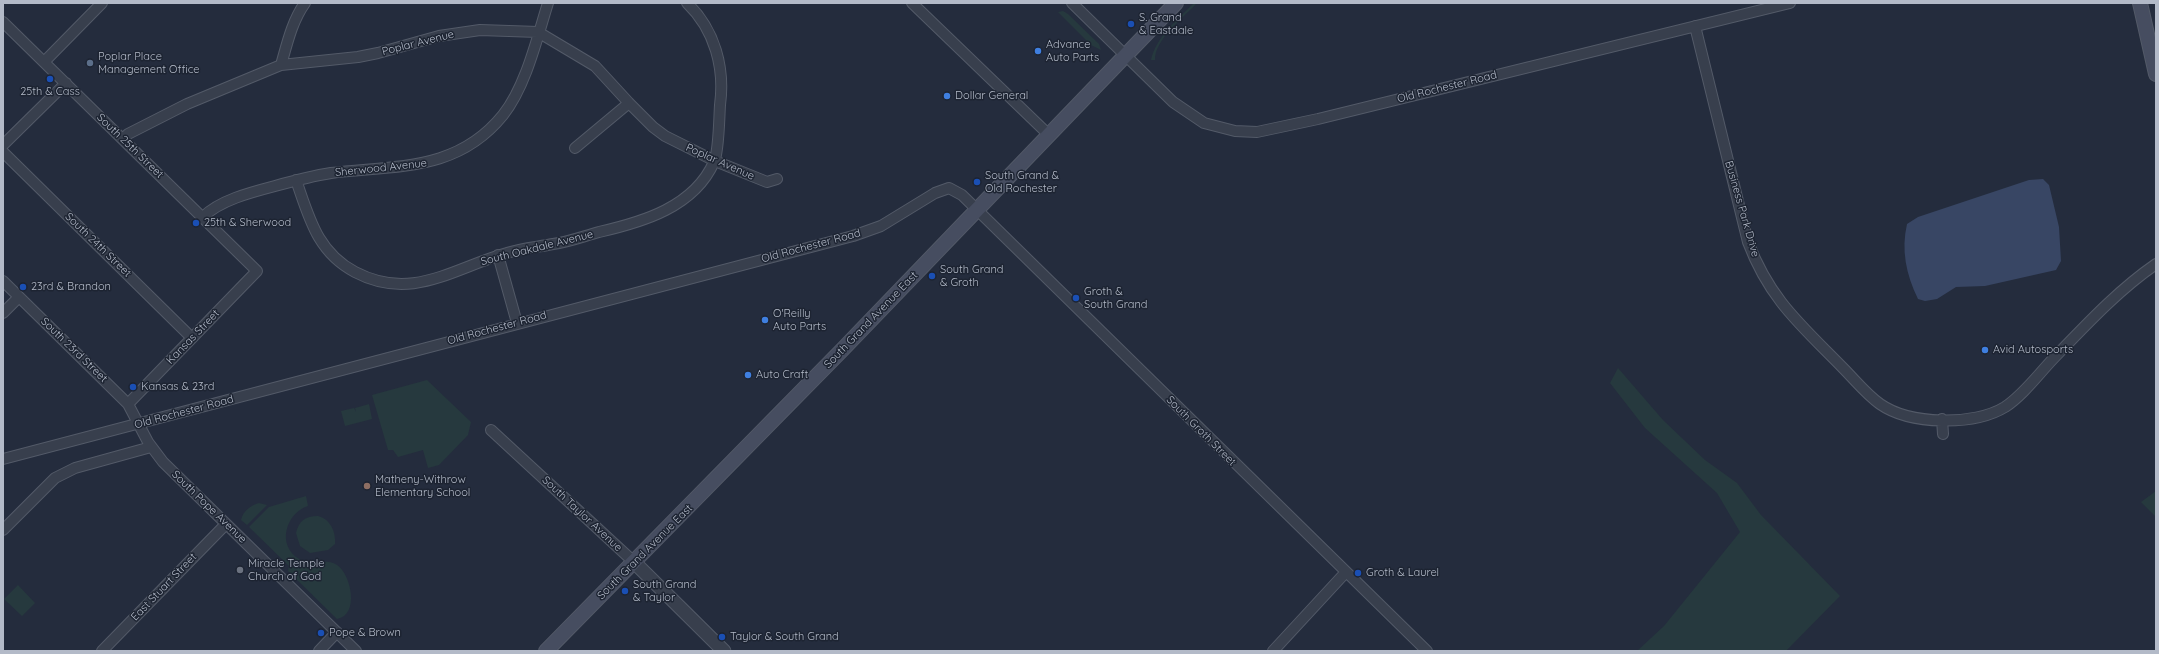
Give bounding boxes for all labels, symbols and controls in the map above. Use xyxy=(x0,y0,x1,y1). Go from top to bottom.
place label: S. Grand & Eastdale xyxy=(1139,11,1193,37)
marker: S. Grand & Eastdale xyxy=(1126,19,1136,29)
street label: Poplar Avenue xyxy=(381,28,455,58)
place label: Advance Auto Parts xyxy=(1046,38,1099,64)
marker: Advance Auto Parts xyxy=(1033,46,1043,56)
place label: Poplar Place Management Office xyxy=(98,50,200,76)
marker: Poplar Place Management Office xyxy=(85,58,95,68)
street label: Old Rochester Road xyxy=(1396,68,1498,106)
marker: 25th & Cass xyxy=(45,74,55,84)
place label: 25th & Cass xyxy=(20,85,80,99)
place label: Dollar General xyxy=(955,89,1028,103)
marker: Dollar General xyxy=(942,91,952,101)
street label: South 25th Street xyxy=(94,111,166,181)
street label: Poplar Avenue xyxy=(684,141,756,183)
street label: Sherwood Avenue xyxy=(334,157,428,179)
street label: Business Park Drive xyxy=(1722,159,1762,259)
place label: South Grand & Old Rochester xyxy=(985,169,1059,195)
marker: South Grand & Old Rochester xyxy=(972,177,982,187)
street label: South 24th Street xyxy=(62,210,134,280)
place label: 25th & Sherwood xyxy=(204,216,291,230)
marker: 25th & Sherwood xyxy=(191,218,201,228)
street label: Old Rochester Road xyxy=(760,226,862,266)
street label: South Oakdale Avenue xyxy=(479,228,595,268)
place label: South Grand & Groth xyxy=(940,263,1004,289)
street label: South Grand Avenue East xyxy=(821,269,921,371)
marker: South Grand & Groth xyxy=(927,271,937,281)
place label: 23rd & Brandon xyxy=(31,280,111,294)
marker: 23rd & Brandon xyxy=(18,282,28,292)
place label: Groth & South Grand xyxy=(1084,285,1148,311)
marker: Groth & South Grand xyxy=(1071,293,1081,303)
street label: Kansas Street xyxy=(164,307,222,367)
place label: O'Reilly Auto Parts xyxy=(773,307,826,333)
street label: Old Rochester Road xyxy=(446,308,548,348)
street label: South 23rd Street xyxy=(38,315,110,385)
marker: O'Reilly Auto Parts xyxy=(760,315,770,325)
place label: Avid Autosports xyxy=(1993,343,2073,357)
marker: Avid Autosports xyxy=(1980,345,1990,355)
place label: Auto Craft xyxy=(756,368,808,382)
marker: Auto Craft xyxy=(743,370,753,380)
place label: Kansas & 23rd xyxy=(141,380,215,394)
marker: Kansas & 23rd xyxy=(128,382,138,392)
street label: Old Rochester Road xyxy=(133,392,235,432)
street label: South Groth Street xyxy=(1163,393,1239,469)
street label: South Pope Avenue xyxy=(169,468,249,546)
place label: Matheny-Withrow Elementary School xyxy=(375,473,470,499)
street label: South Taylor Avenue xyxy=(539,474,625,554)
marker: Matheny-Withrow Elementary School xyxy=(362,481,372,491)
street label: South Grand Avenue East xyxy=(595,502,695,602)
street label: East Stuart Street xyxy=(128,551,200,623)
place label: Miracle Temple Church of God xyxy=(248,557,324,583)
marker: Miracle Temple Church of God xyxy=(235,565,245,575)
place label: Groth & Laurel xyxy=(1366,566,1439,580)
marker: Groth & Laurel xyxy=(1353,568,1363,578)
place label: South Grand & Taylor xyxy=(633,578,697,604)
marker: South Grand & Taylor xyxy=(620,586,630,596)
place label: Pope & Brown xyxy=(329,626,401,640)
marker: Pope & Brown xyxy=(316,628,326,638)
place label: Taylor & South Grand xyxy=(730,630,839,644)
marker: Taylor & South Grand xyxy=(717,632,727,642)

